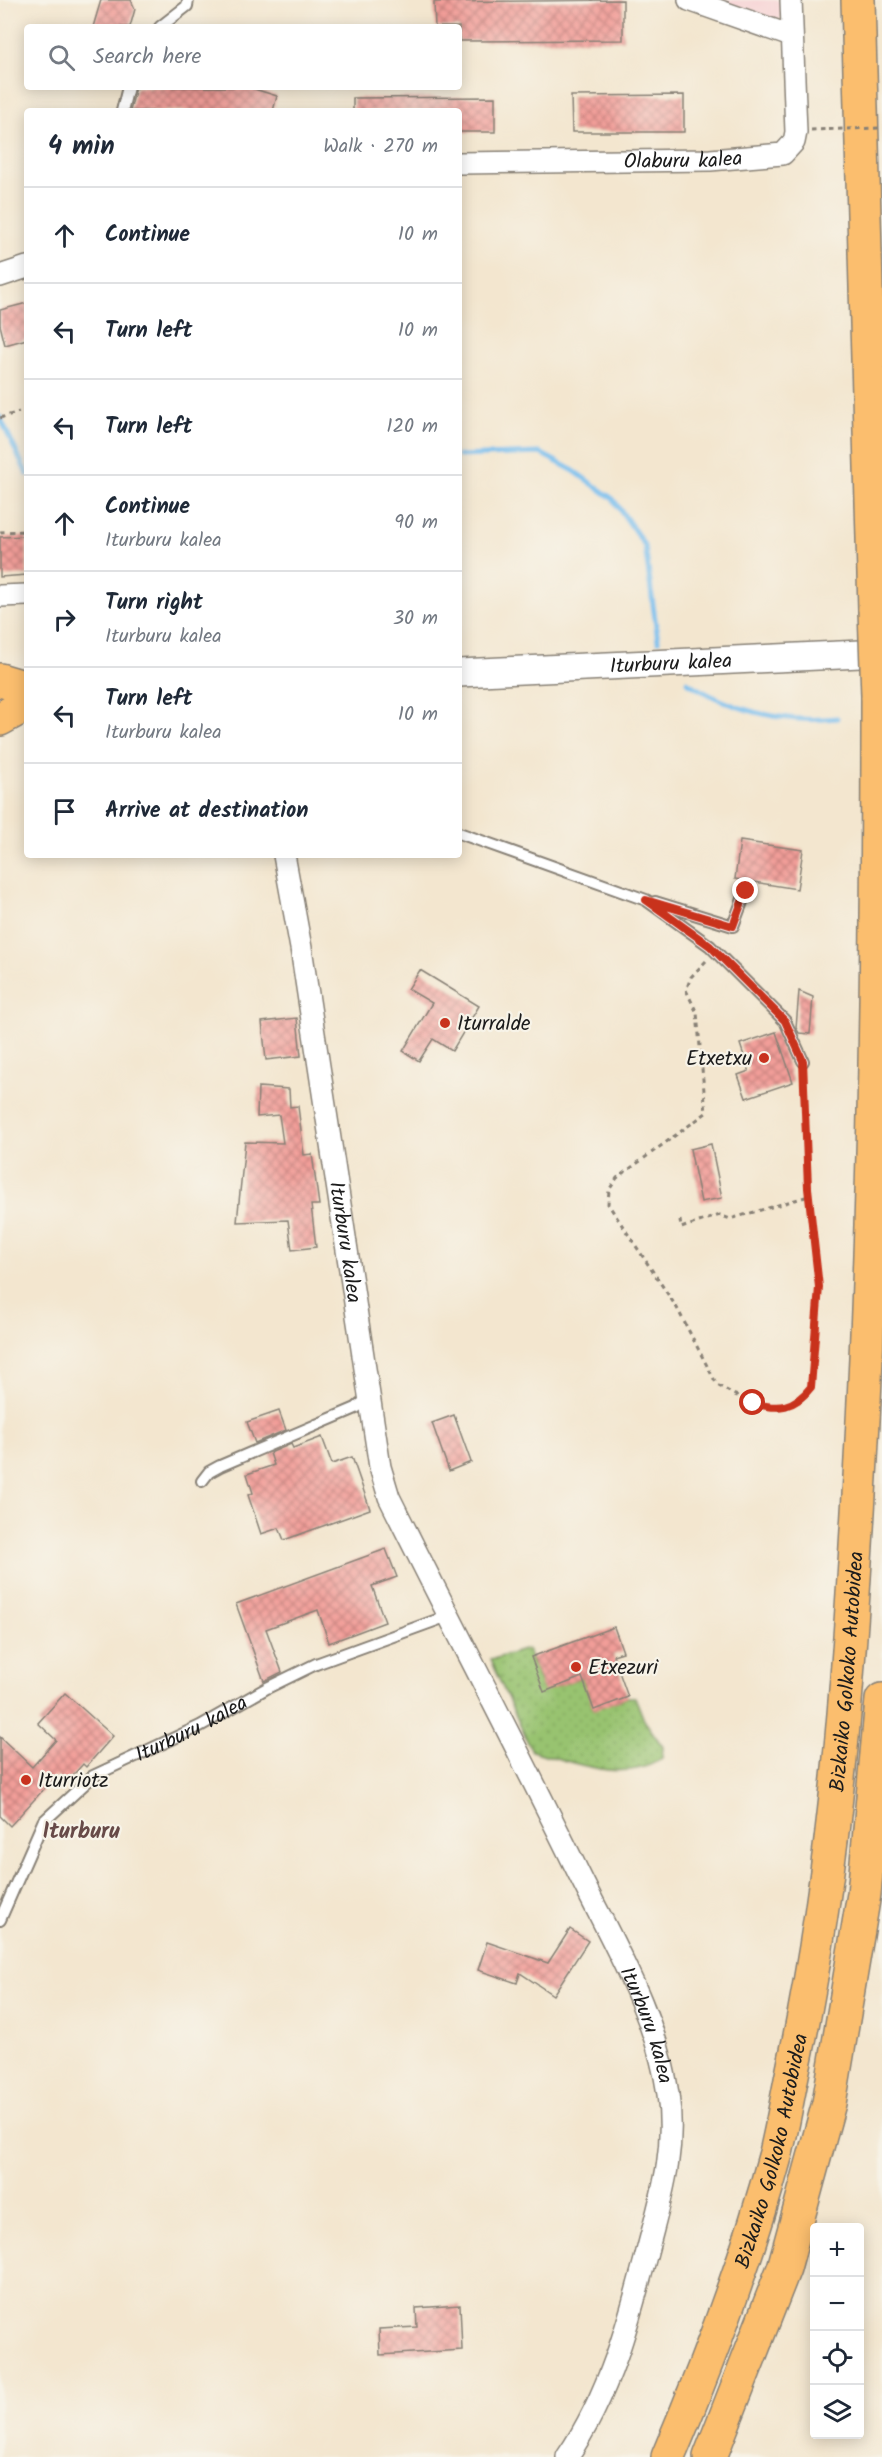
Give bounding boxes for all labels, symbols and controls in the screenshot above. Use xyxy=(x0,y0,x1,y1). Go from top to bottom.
search box xyxy=(24,24,462,90)
text: Search here xyxy=(93,40,201,75)
icon: search xyxy=(45,41,78,74)
text: 4 min xyxy=(48,126,115,168)
text: Walk · 270 m xyxy=(323,131,438,163)
street label: Olaburu kalea xyxy=(623,142,744,179)
text: Continue xyxy=(105,218,190,253)
icon: ahead xyxy=(48,219,81,252)
text: 10 m xyxy=(398,219,438,251)
text: Turn left xyxy=(105,314,192,349)
icon: left xyxy=(48,315,81,348)
text: 10 m xyxy=(398,315,438,347)
text: Turn left xyxy=(105,410,192,445)
icon: left xyxy=(48,411,81,444)
text: 120 m xyxy=(386,411,438,443)
text: Continue xyxy=(105,490,190,525)
icon: ahead xyxy=(48,507,81,540)
text: 90 m xyxy=(394,507,438,539)
text: Iturburu kalea xyxy=(105,525,222,557)
text: Turn right xyxy=(105,586,203,621)
icon: right xyxy=(48,603,81,636)
text: 30 m xyxy=(393,603,438,635)
text: Iturburu kalea xyxy=(105,621,222,653)
street label: Iturburu kalea xyxy=(609,645,733,684)
text: Turn left xyxy=(105,682,192,717)
icon: left xyxy=(48,699,81,732)
text: 10 m xyxy=(398,699,438,731)
text: Iturburu kalea xyxy=(105,717,222,749)
text: Arrive at destination xyxy=(105,794,308,829)
icon: arrive xyxy=(48,795,81,828)
route end xyxy=(732,877,758,903)
place label: Iturralde xyxy=(457,1008,531,1041)
marker: Iturralde xyxy=(438,1016,452,1030)
place label: Etxetxu xyxy=(686,1043,752,1076)
marker: Etxetxu xyxy=(757,1051,771,1065)
street label: Iturburu kalea xyxy=(319,1179,370,1305)
route start xyxy=(739,1389,765,1415)
street label: Bizkaiko Golkoko Autobidea xyxy=(822,1550,874,1794)
place label: Etxezuri xyxy=(588,1652,659,1685)
marker: Etxezuri xyxy=(569,1660,583,1674)
street label: Iturburu kalea xyxy=(130,1687,254,1772)
place label: Iturriotz xyxy=(38,1765,109,1798)
marker: Iturriotz xyxy=(19,1773,33,1787)
district label: Iturburu xyxy=(42,1815,120,1850)
street label: Iturburu kalea xyxy=(610,1961,681,2087)
street label: Bizkaiko Golkoko Autobidea xyxy=(727,2031,818,2273)
map controls xyxy=(810,2223,864,2439)
button: + xyxy=(810,2223,864,2277)
button: − xyxy=(810,2277,864,2331)
button: locate xyxy=(810,2331,864,2385)
button: layers xyxy=(810,2385,864,2439)

